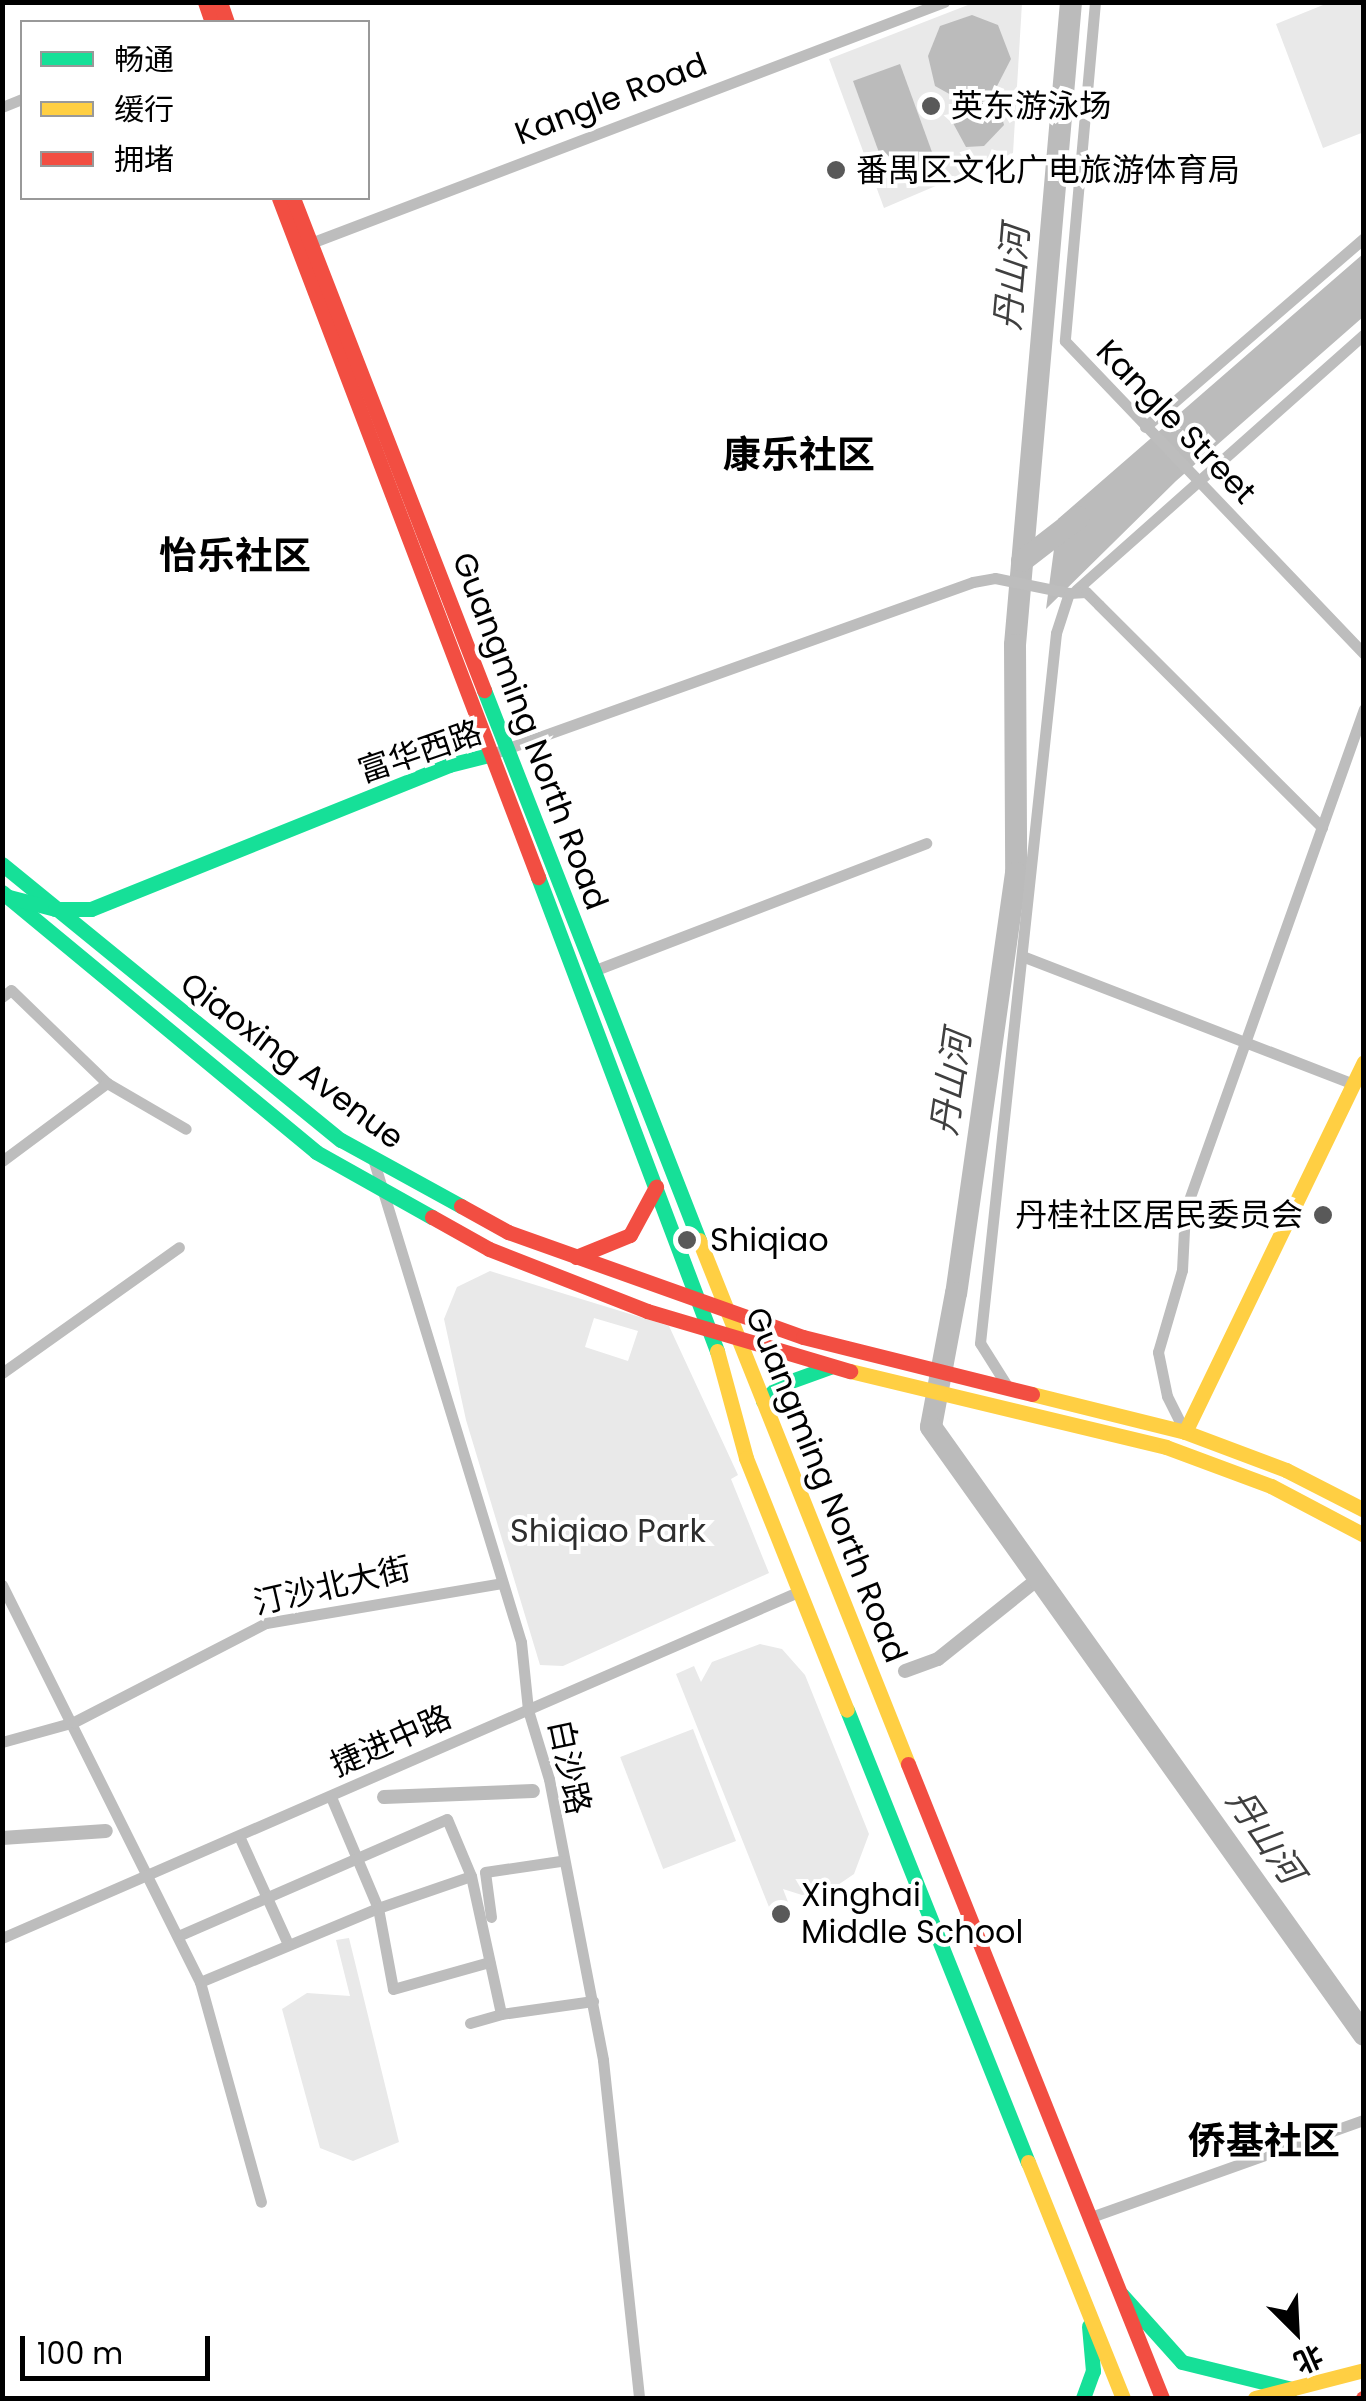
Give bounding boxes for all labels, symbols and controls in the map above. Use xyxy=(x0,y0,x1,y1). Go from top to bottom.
legend xyxy=(20,20,370,200)
text: 畅通 xyxy=(114,38,174,81)
street label: Kangle Road xyxy=(510,45,712,153)
place label: 英东游泳场 xyxy=(951,87,1111,125)
text: 缓行 xyxy=(114,88,174,131)
marker: 英东游泳场 xyxy=(920,95,942,117)
text: 拥堵 xyxy=(114,138,174,181)
place label: 番禺区文化广电旅游体育局 xyxy=(856,151,1240,189)
marker: 番禺区文化广电旅游体育局 xyxy=(825,159,847,181)
water label: 丹山河 xyxy=(987,224,1037,332)
street label: Kangle Street xyxy=(1088,332,1264,512)
district label: 康乐社区 xyxy=(723,432,875,478)
district label: 怡乐社区 xyxy=(159,533,311,579)
street label: Guangming North Road xyxy=(444,547,616,915)
street label: 富华西路 xyxy=(353,713,487,791)
street label: Qiaoxing Avenue xyxy=(173,965,411,1157)
water label: 丹山河 xyxy=(923,1028,979,1138)
place label: 丹桂社区居民委员会 xyxy=(1015,1196,1303,1234)
marker: 丹桂社区居民委员会 xyxy=(1312,1204,1334,1226)
place label: Shiqiao xyxy=(710,1221,829,1259)
marker: Shiqiao xyxy=(674,1227,700,1253)
street label: Guangming North Road xyxy=(737,1302,915,1668)
park label: Shiqiao Park xyxy=(510,1512,706,1550)
street label: 汀沙北大街 xyxy=(250,1549,414,1623)
street label: 捷进中路 xyxy=(325,1697,457,1785)
street label: 白沙路 xyxy=(540,1716,598,1818)
water label: 丹山河 xyxy=(1218,1781,1312,1891)
place label: Xinghai Middle School xyxy=(801,1877,1023,1952)
marker: Xinghai Middle School xyxy=(770,1903,792,1925)
district label: 侨基社区 xyxy=(1188,2118,1340,2164)
north arrow xyxy=(1246,2281,1346,2381)
scale bar xyxy=(25,2316,215,2378)
text: 100 m xyxy=(37,2332,123,2375)
text: 北 xyxy=(1288,2335,1329,2382)

